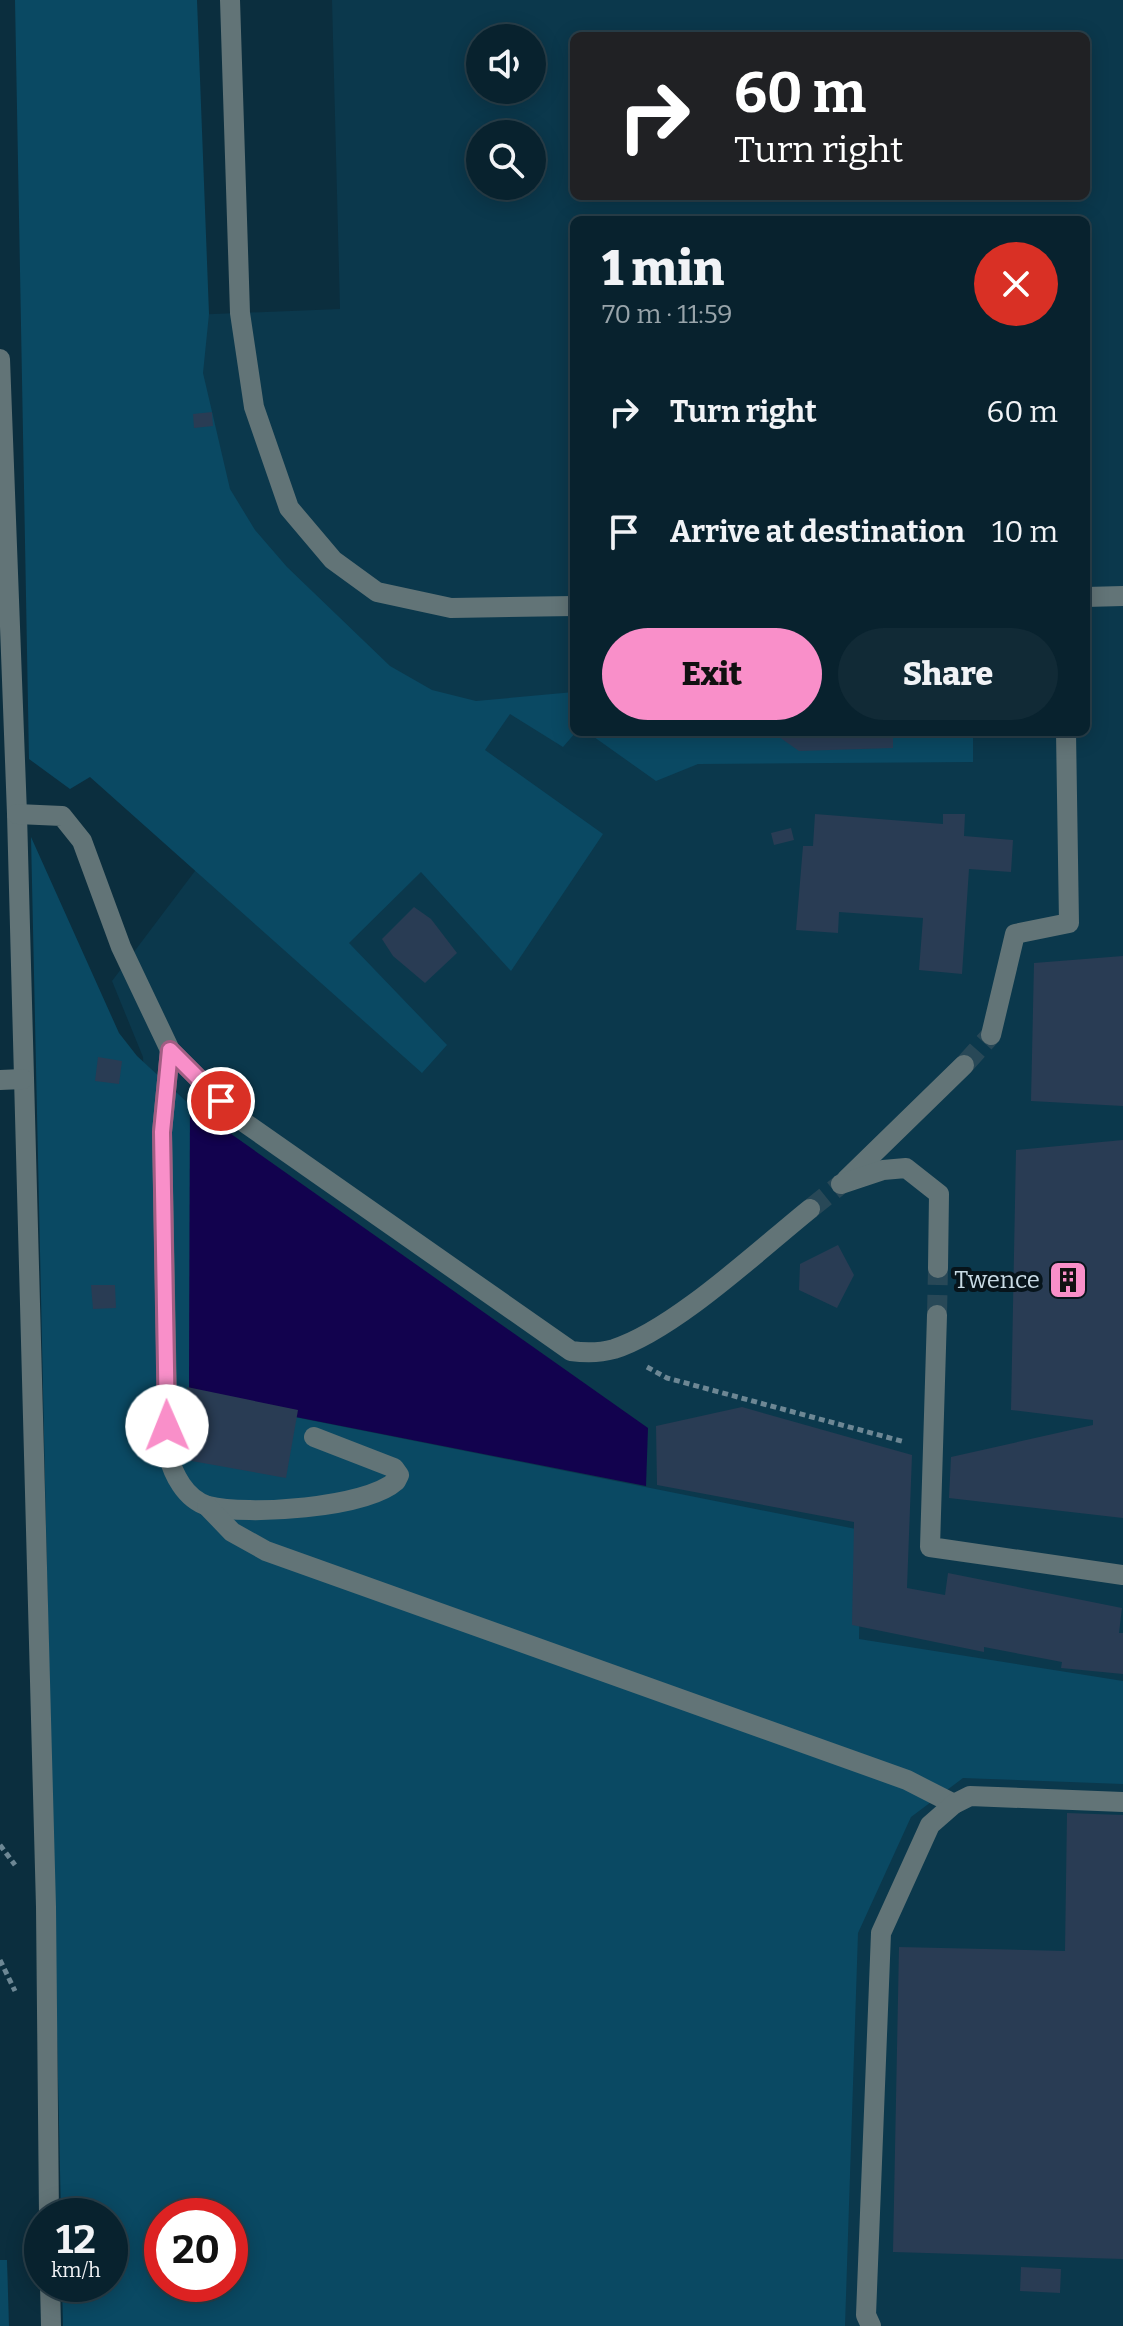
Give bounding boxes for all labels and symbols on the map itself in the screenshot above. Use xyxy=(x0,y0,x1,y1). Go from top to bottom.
pin xyxy=(187,1067,255,1135)
building icon: Twence xyxy=(1047,1259,1089,1301)
place label: Twence xyxy=(954,1266,1040,1294)
position arrow xyxy=(125,1384,209,1468)
speed limit sign: 20 xyxy=(144,2198,248,2302)

